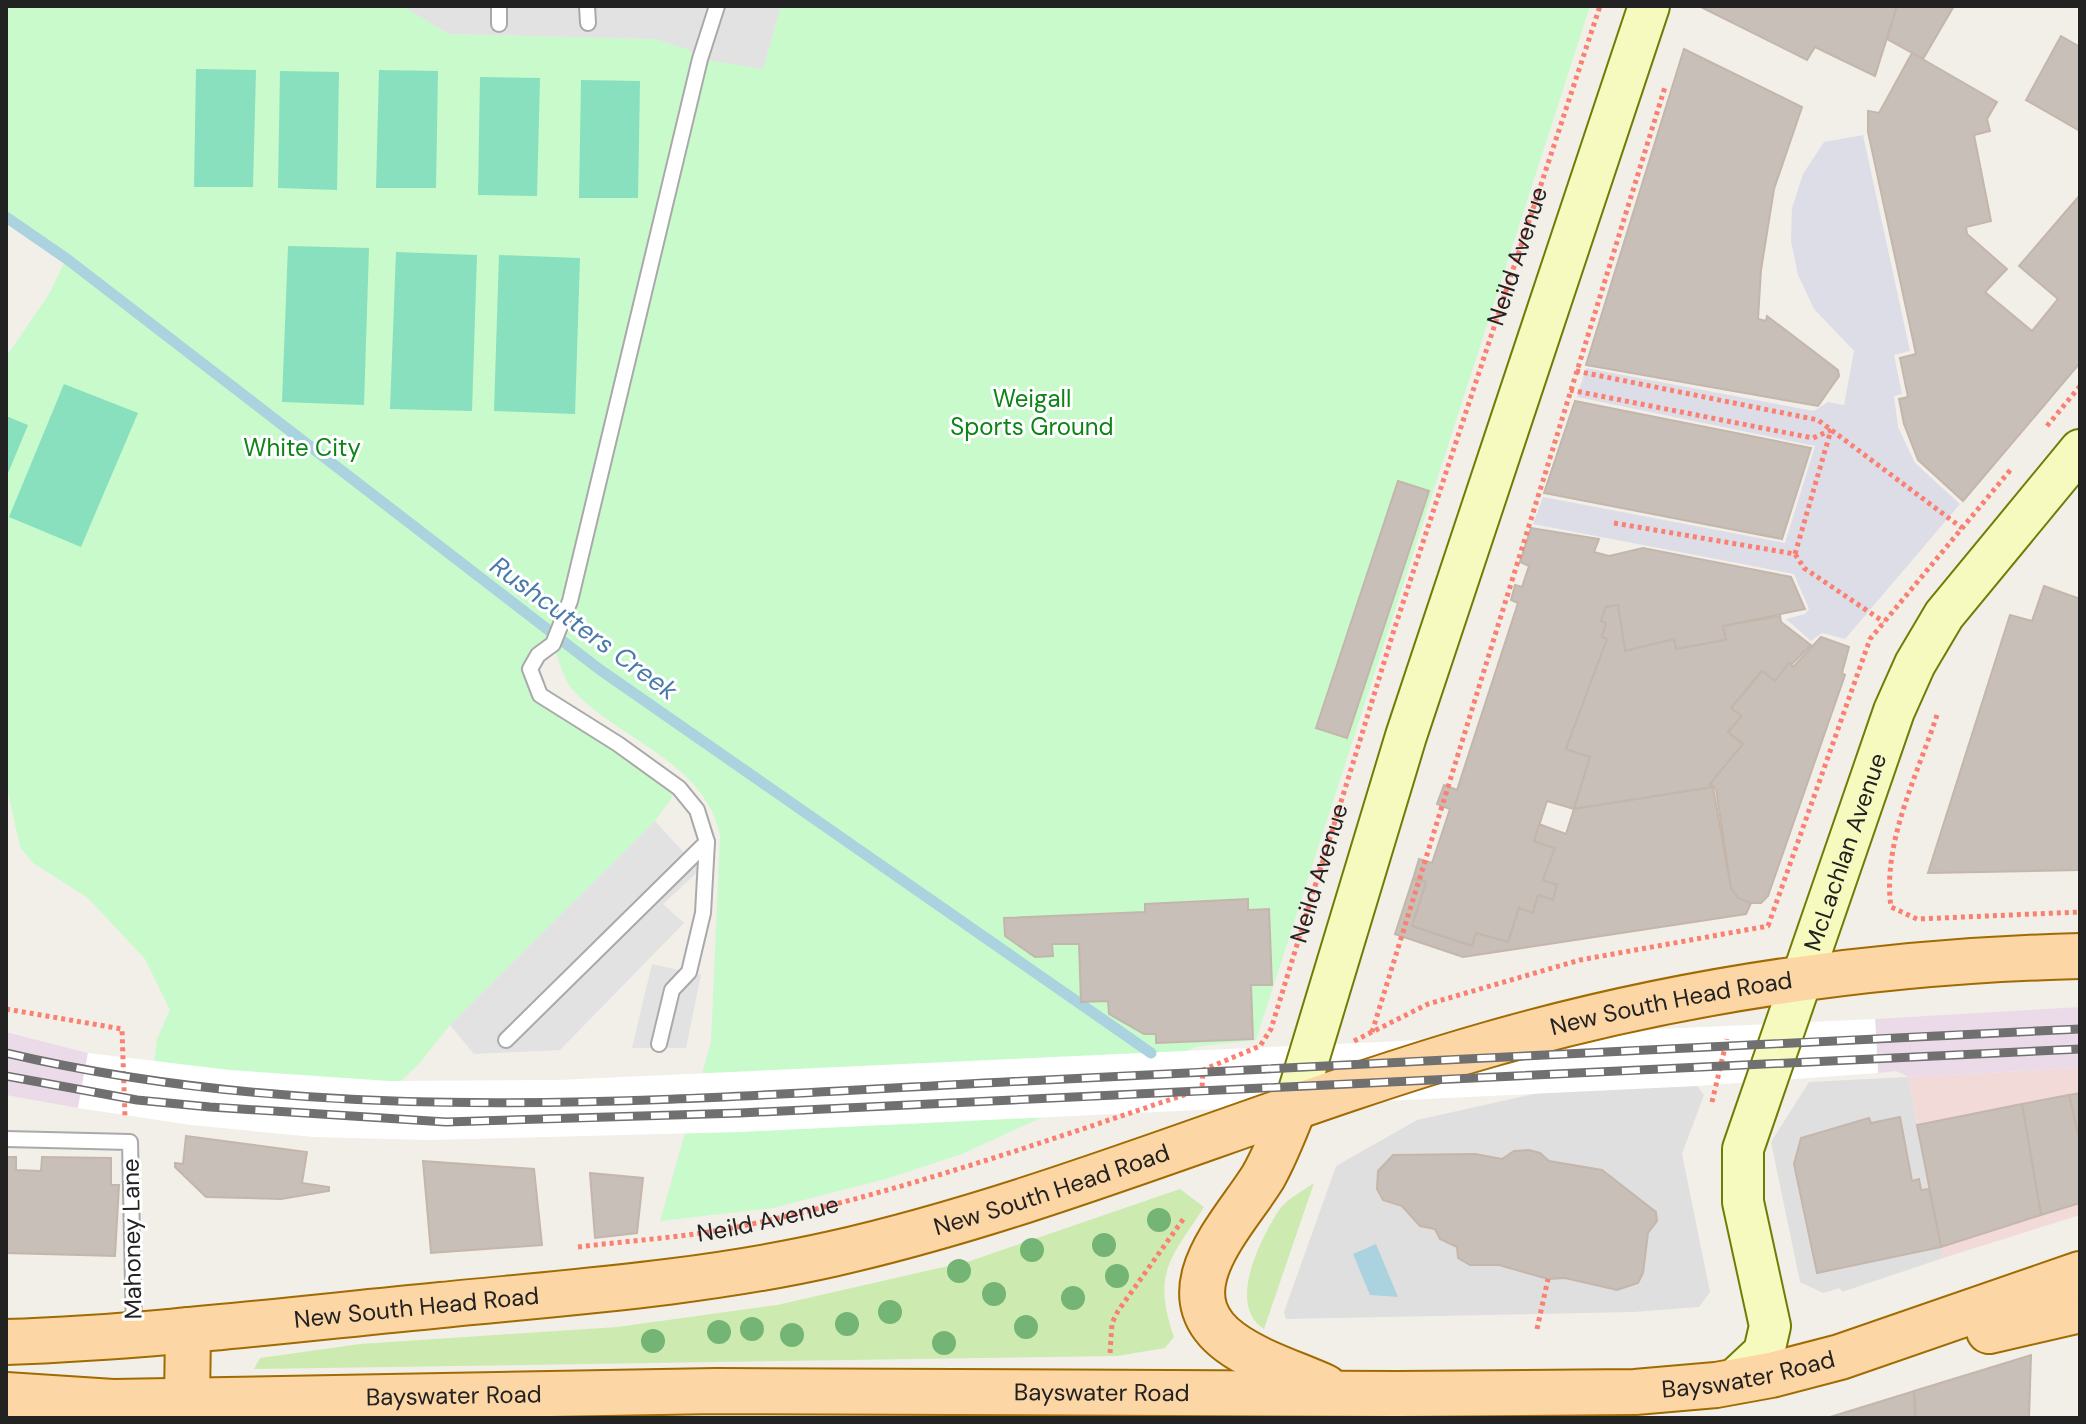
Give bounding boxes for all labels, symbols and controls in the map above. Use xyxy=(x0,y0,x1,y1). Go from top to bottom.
street label: Neild Avenue xyxy=(1480,183,1554,329)
park label: Weigall Sports Ground xyxy=(950,383,1114,442)
park label: White City xyxy=(243,432,361,463)
water label: Rushcutters Creek xyxy=(483,548,685,708)
street label: McLachlan Avenue xyxy=(1796,749,1893,955)
street label: Neild Avenue xyxy=(1283,799,1355,946)
street label: New South Head Road xyxy=(1547,964,1794,1042)
street label: New South Head Road xyxy=(930,1136,1173,1242)
street label: Mahoney Lane xyxy=(115,1158,148,1320)
street label: Neild Avenue xyxy=(695,1188,842,1249)
street label: New South Head Road xyxy=(292,1280,541,1335)
street label: Bayswater Road xyxy=(1660,1343,1838,1405)
street label: Bayswater Road xyxy=(1014,1376,1190,1408)
street label: Bayswater Road xyxy=(365,1378,542,1412)

